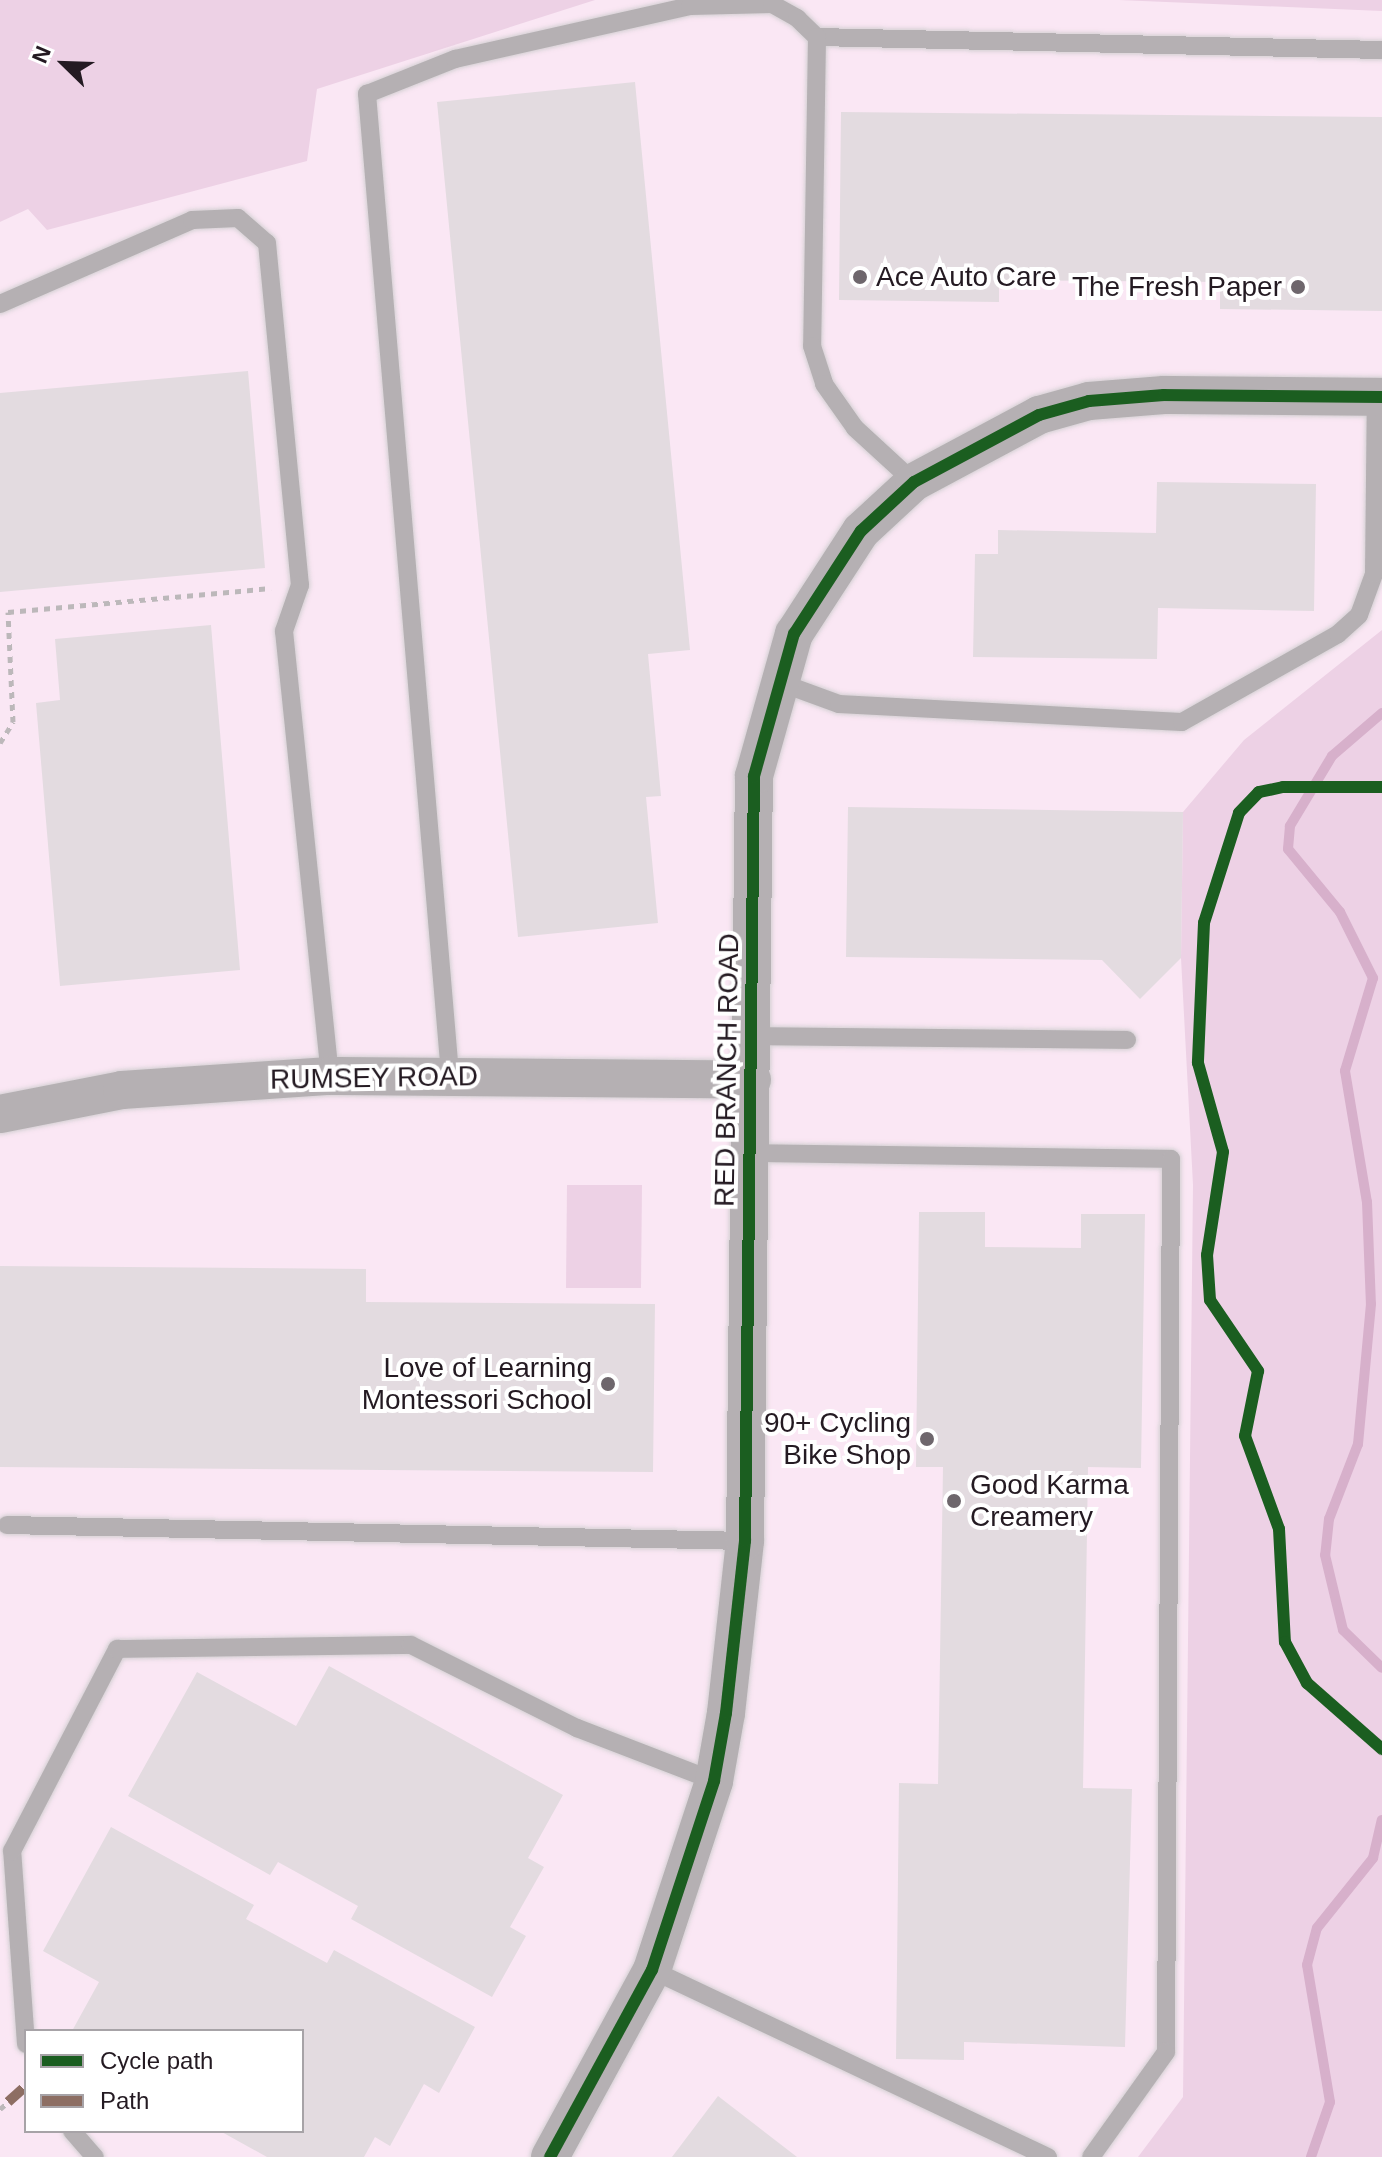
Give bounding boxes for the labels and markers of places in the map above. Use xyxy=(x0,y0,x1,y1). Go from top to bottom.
place label: Ace Auto Care xyxy=(876,260,1058,294)
marker: Ace Auto Care xyxy=(851,268,869,286)
place label: The Fresh Paper xyxy=(1072,270,1282,304)
marker: The Fresh Paper xyxy=(1289,278,1307,296)
place label: Love of Learning Montessori School xyxy=(362,1351,592,1417)
marker: Love of Learning Montessori School xyxy=(599,1375,617,1393)
place label: 90+ Cycling Bike Shop xyxy=(764,1406,911,1472)
marker: 90+ Cycling Bike Shop xyxy=(918,1430,936,1448)
place label: Good Karma Creamery xyxy=(970,1468,1129,1534)
marker: Good Karma Creamery xyxy=(945,1492,963,1510)

